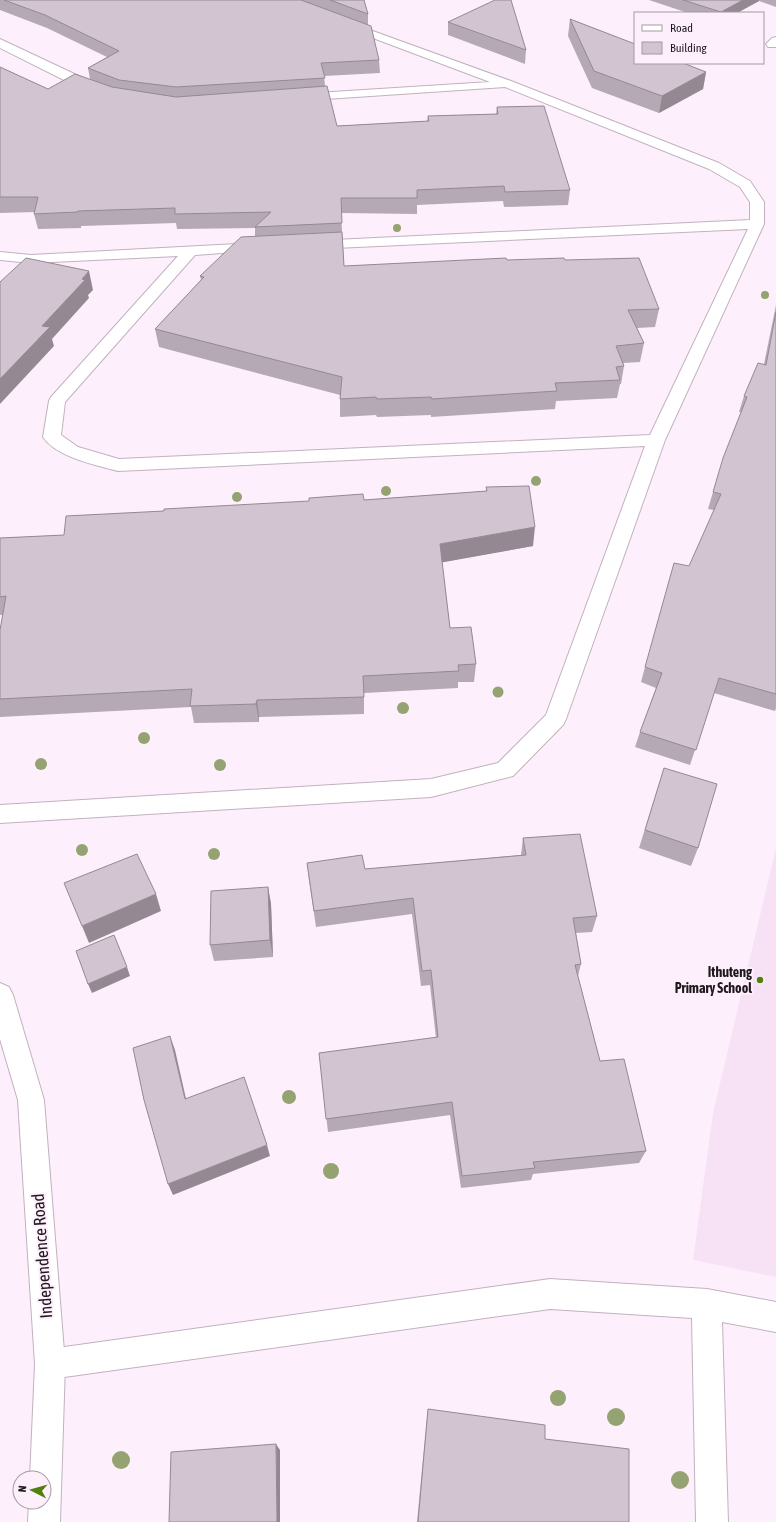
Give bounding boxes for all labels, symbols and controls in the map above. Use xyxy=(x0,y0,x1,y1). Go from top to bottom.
legend xyxy=(634,12,764,64)
text: Road xyxy=(670,21,693,35)
text: Building xyxy=(670,41,708,55)
place label: Ithuteng Primary School xyxy=(675,964,753,996)
marker: Ithuteng Primary School xyxy=(755,975,765,985)
street label: Independence Road xyxy=(28,1193,56,1319)
north arrow xyxy=(12,1470,52,1510)
text: N xyxy=(16,1485,28,1493)

